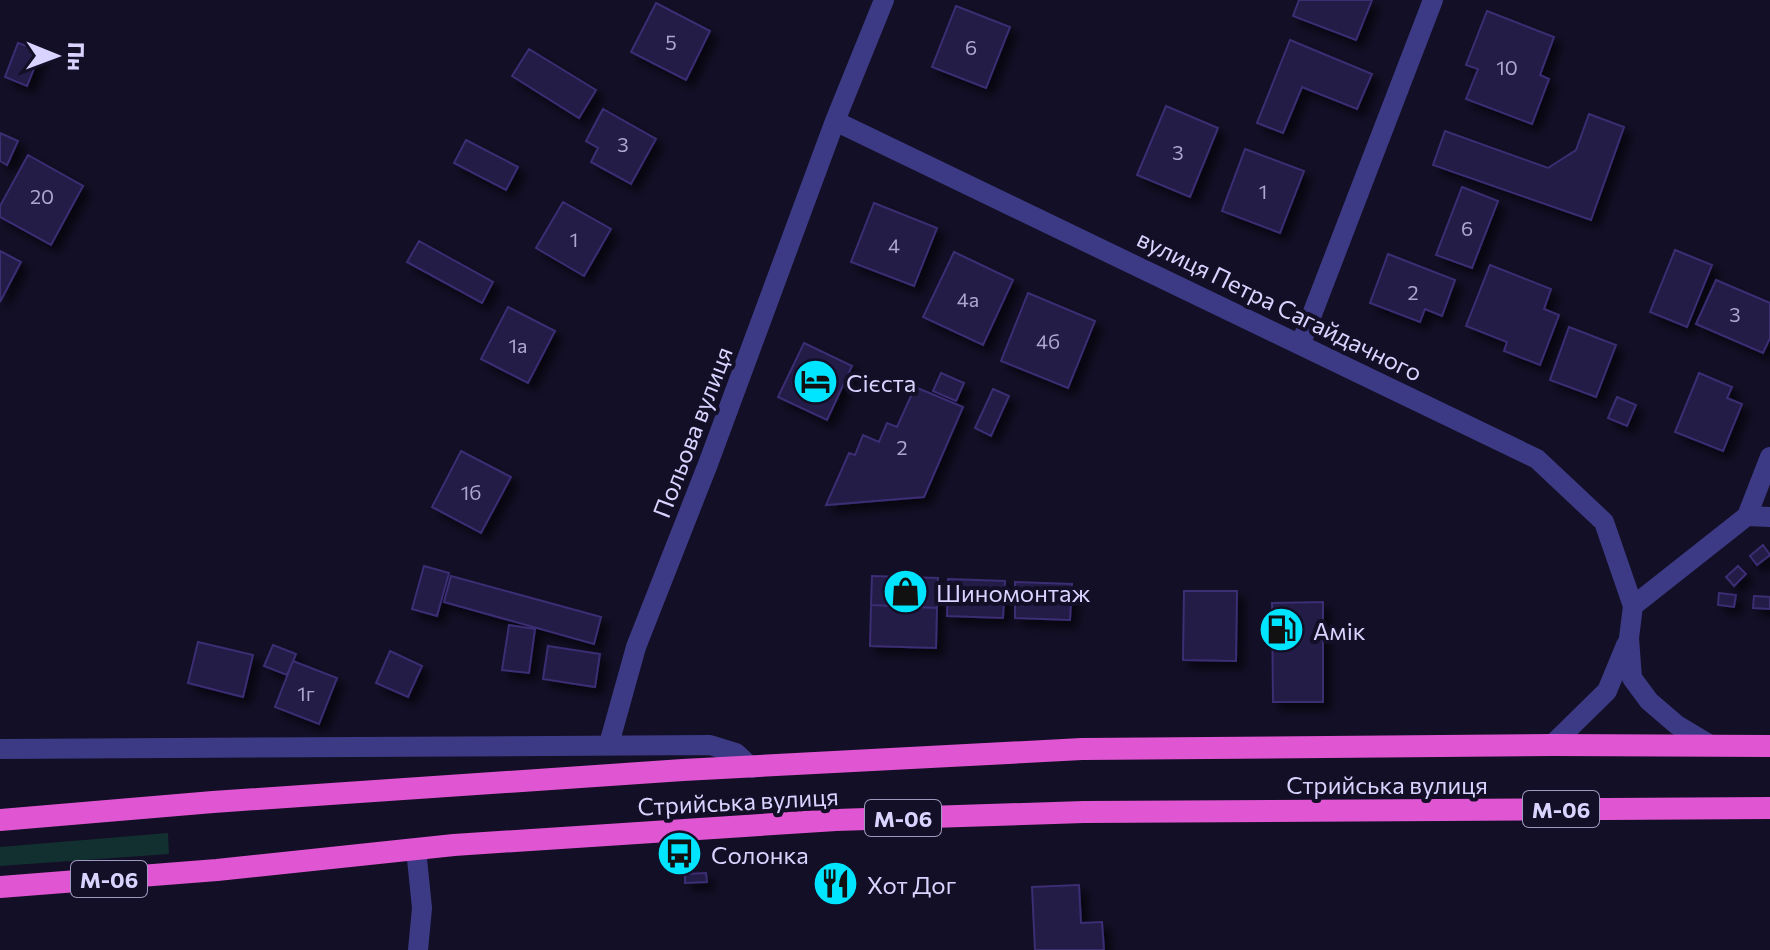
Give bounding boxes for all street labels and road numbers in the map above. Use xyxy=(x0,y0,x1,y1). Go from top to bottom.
street label: вулиця Петра Сагайдачного xyxy=(1133,223,1427,387)
street label: Польова вулиця xyxy=(646,342,738,522)
street label: Стрийська вулиця xyxy=(1286,770,1488,799)
street label: Стрийська вулиця xyxy=(637,781,839,821)
road number: М-06 xyxy=(1523,791,1599,827)
road number: М-06 xyxy=(865,800,941,836)
road number: М-06 xyxy=(71,861,147,897)

